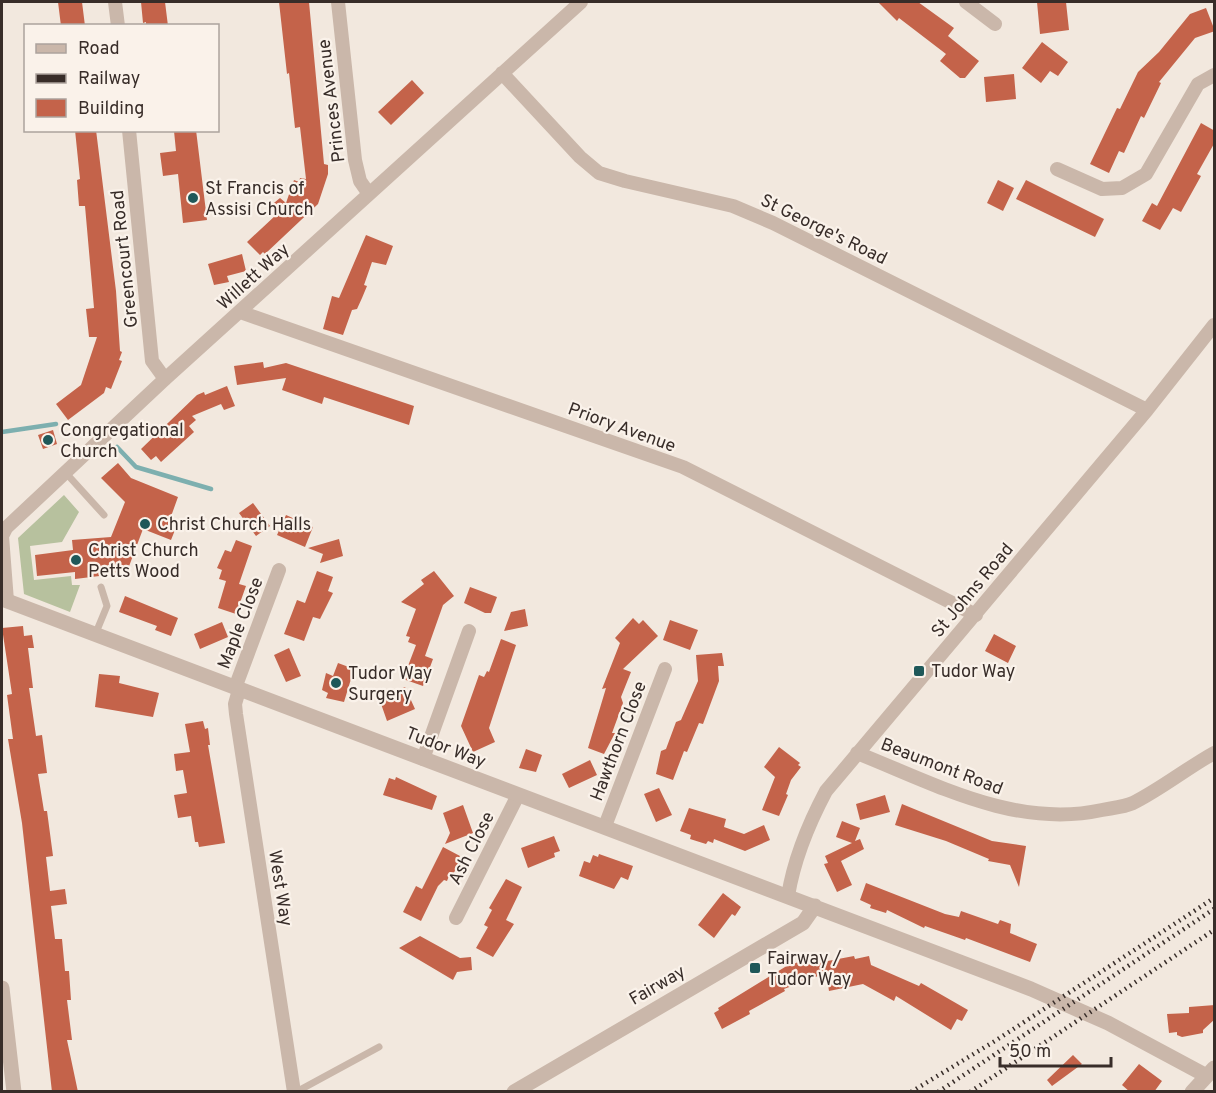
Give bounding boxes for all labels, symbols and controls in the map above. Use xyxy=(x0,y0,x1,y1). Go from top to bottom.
legend xyxy=(24,24,219,132)
text: Road xyxy=(78,38,120,61)
street label: Princes Avenue xyxy=(314,38,351,164)
text: Railway xyxy=(78,68,140,91)
text: Building xyxy=(78,98,144,121)
place label: St Francis of Assisi Church xyxy=(205,178,314,222)
street label: Greencourt Road xyxy=(107,189,144,329)
street label: St George's Road xyxy=(756,190,891,271)
marker: St Francis of Assisi Church xyxy=(186,191,200,205)
street label: Willett Way xyxy=(213,239,295,316)
street label: Priory Avenue xyxy=(564,398,679,459)
place label: Congregational Church xyxy=(60,420,184,464)
marker: Congregational Church xyxy=(41,433,55,447)
place label: Christ Church Halls xyxy=(157,514,311,537)
marker: Christ Church Halls xyxy=(138,517,152,531)
street label: St Johns Road xyxy=(927,539,1019,643)
place label: Christ Church Petts Wood xyxy=(88,540,199,584)
marker: Christ Church Petts Wood xyxy=(69,553,83,567)
street label: Maple Close xyxy=(213,574,269,673)
place label: Tudor Way xyxy=(931,661,1015,684)
place label: Tudor Way Surgery xyxy=(348,663,432,707)
marker: Tudor Way xyxy=(912,664,926,678)
marker: Tudor Way Surgery xyxy=(329,676,343,690)
street label: Hawthorn Close xyxy=(586,678,653,805)
street label: Tudor Way xyxy=(402,723,489,774)
street label: Beaumont Road xyxy=(877,733,1006,801)
street label: Ash Close xyxy=(444,808,501,889)
street label: West Way xyxy=(262,848,297,928)
place label: Fairway / Tudor Way xyxy=(767,948,851,992)
street label: Fairway xyxy=(625,961,690,1012)
marker: Fairway / Tudor Way xyxy=(748,961,762,975)
scale bar xyxy=(1000,1030,1111,1068)
text: 50 m xyxy=(1009,1041,1051,1064)

